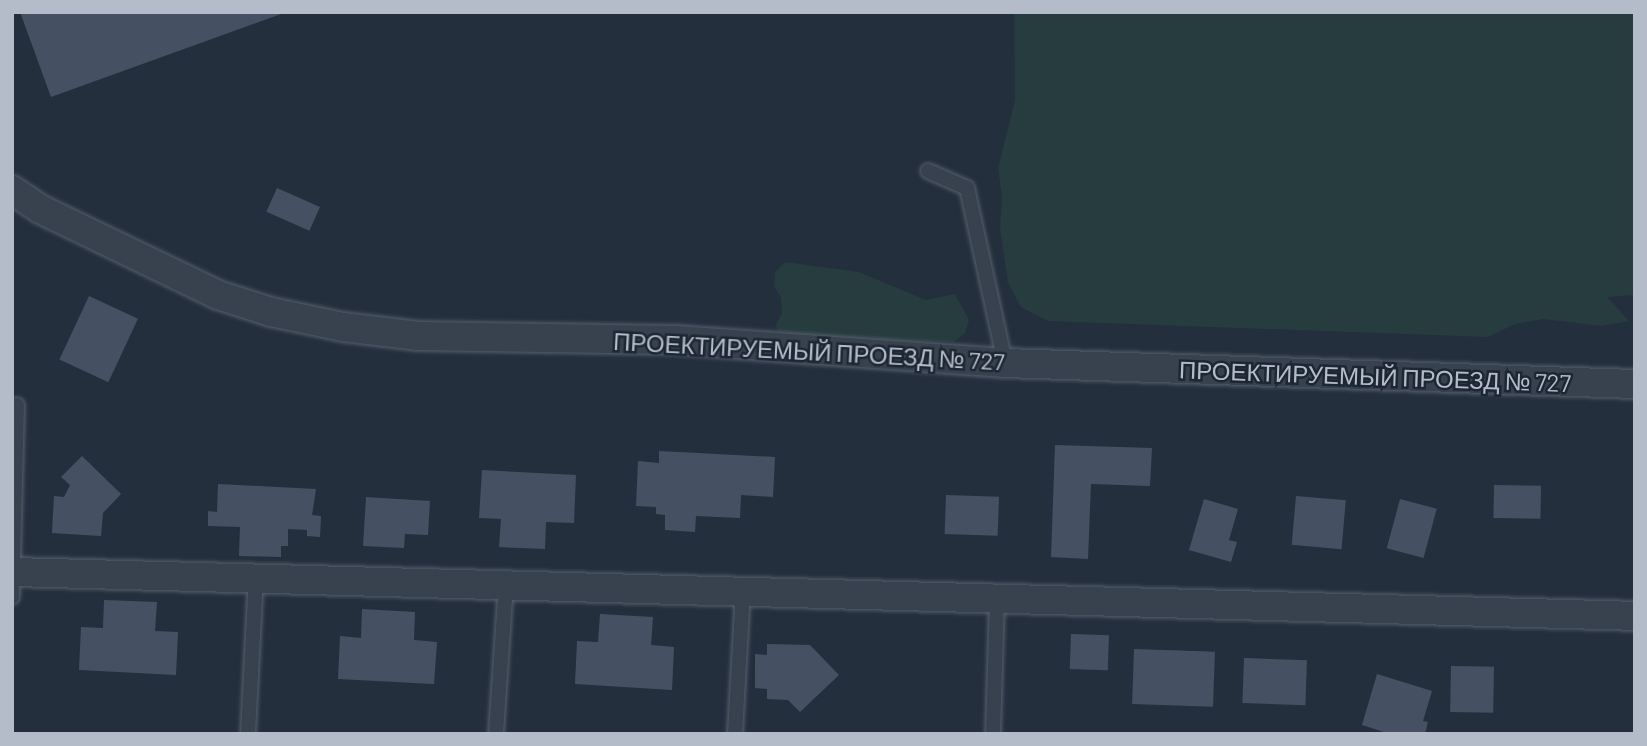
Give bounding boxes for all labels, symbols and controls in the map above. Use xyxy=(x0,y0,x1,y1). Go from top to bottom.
street label: ПРОЕКТИРУЕМЫЙ ПРОЕЗД № 727 xyxy=(613,326,1005,376)
street label: ПРОЕКТИРУЕМЫЙ ПРОЕЗД № 727 xyxy=(1179,355,1571,397)

